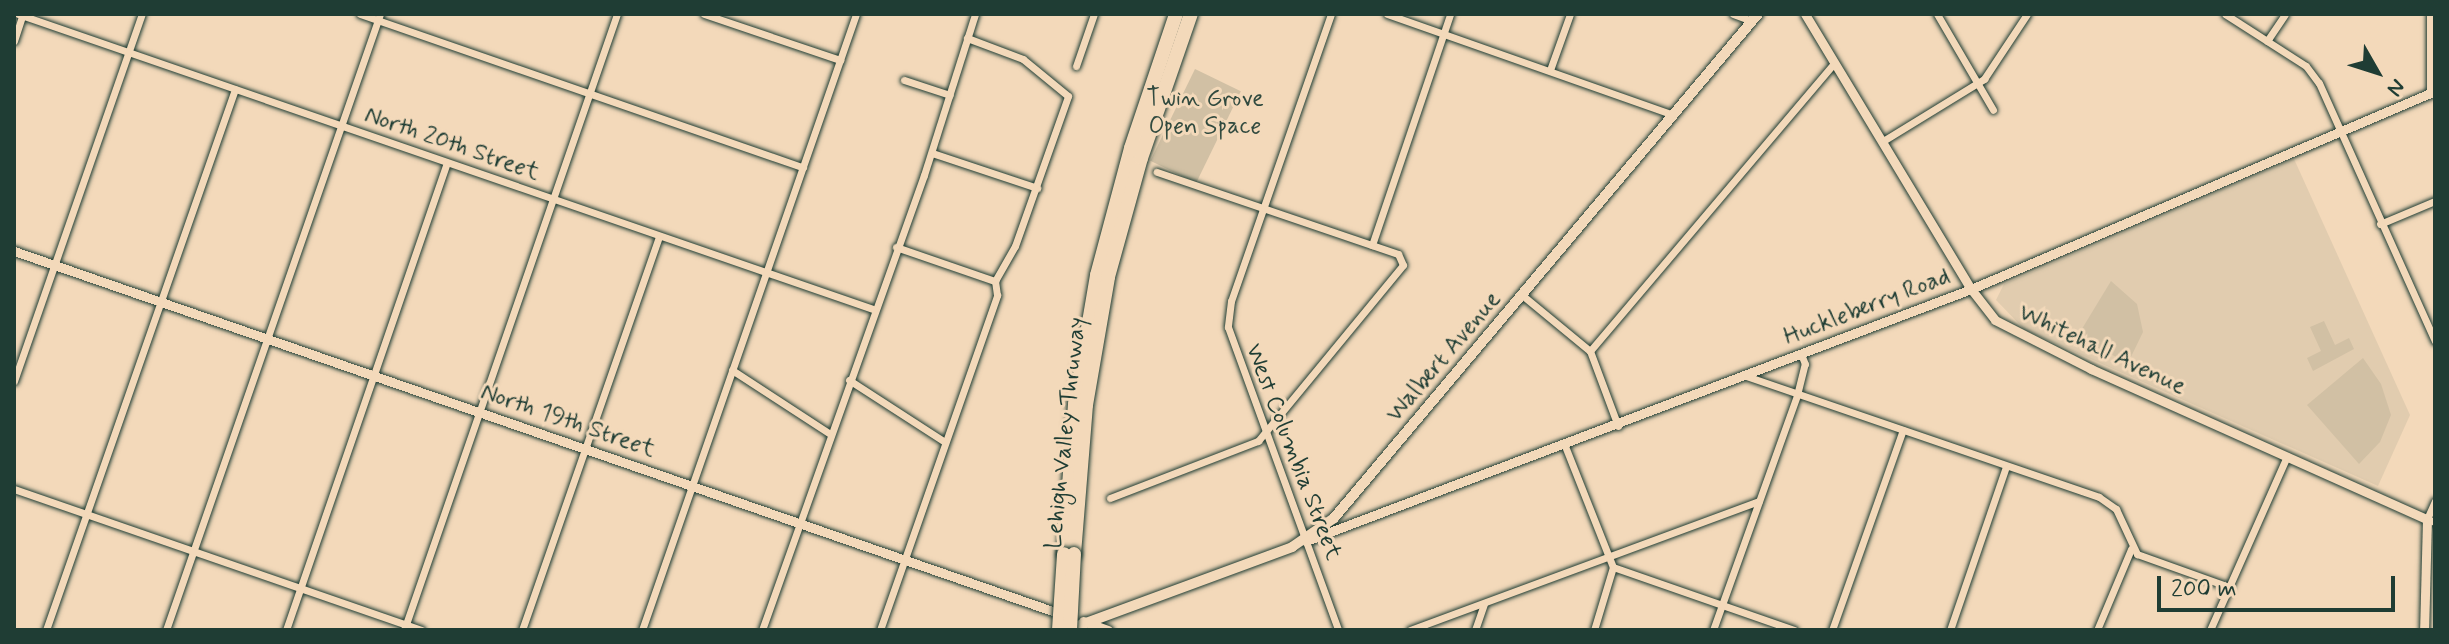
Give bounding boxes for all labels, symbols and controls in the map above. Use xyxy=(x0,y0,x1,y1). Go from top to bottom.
north arrow xyxy=(2337,32,2417,112)
text: N xyxy=(2380,73,2411,102)
park label: Twin Grove Open Space xyxy=(1146,85,1264,141)
street label: North 20th Street xyxy=(361,101,543,187)
street label: Huckleberry Road xyxy=(1780,262,1954,352)
street label: Walbert Avenue xyxy=(1380,285,1508,429)
street label: Whitehall Avenue xyxy=(2014,299,2190,401)
street label: Lehigh Valley Thruway xyxy=(1040,317,1092,549)
street label: West Columbia Street xyxy=(1238,340,1348,564)
street label: North 19th Street xyxy=(477,378,659,464)
scale bar xyxy=(2161,560,2399,610)
text: 200 m xyxy=(2171,574,2237,605)

